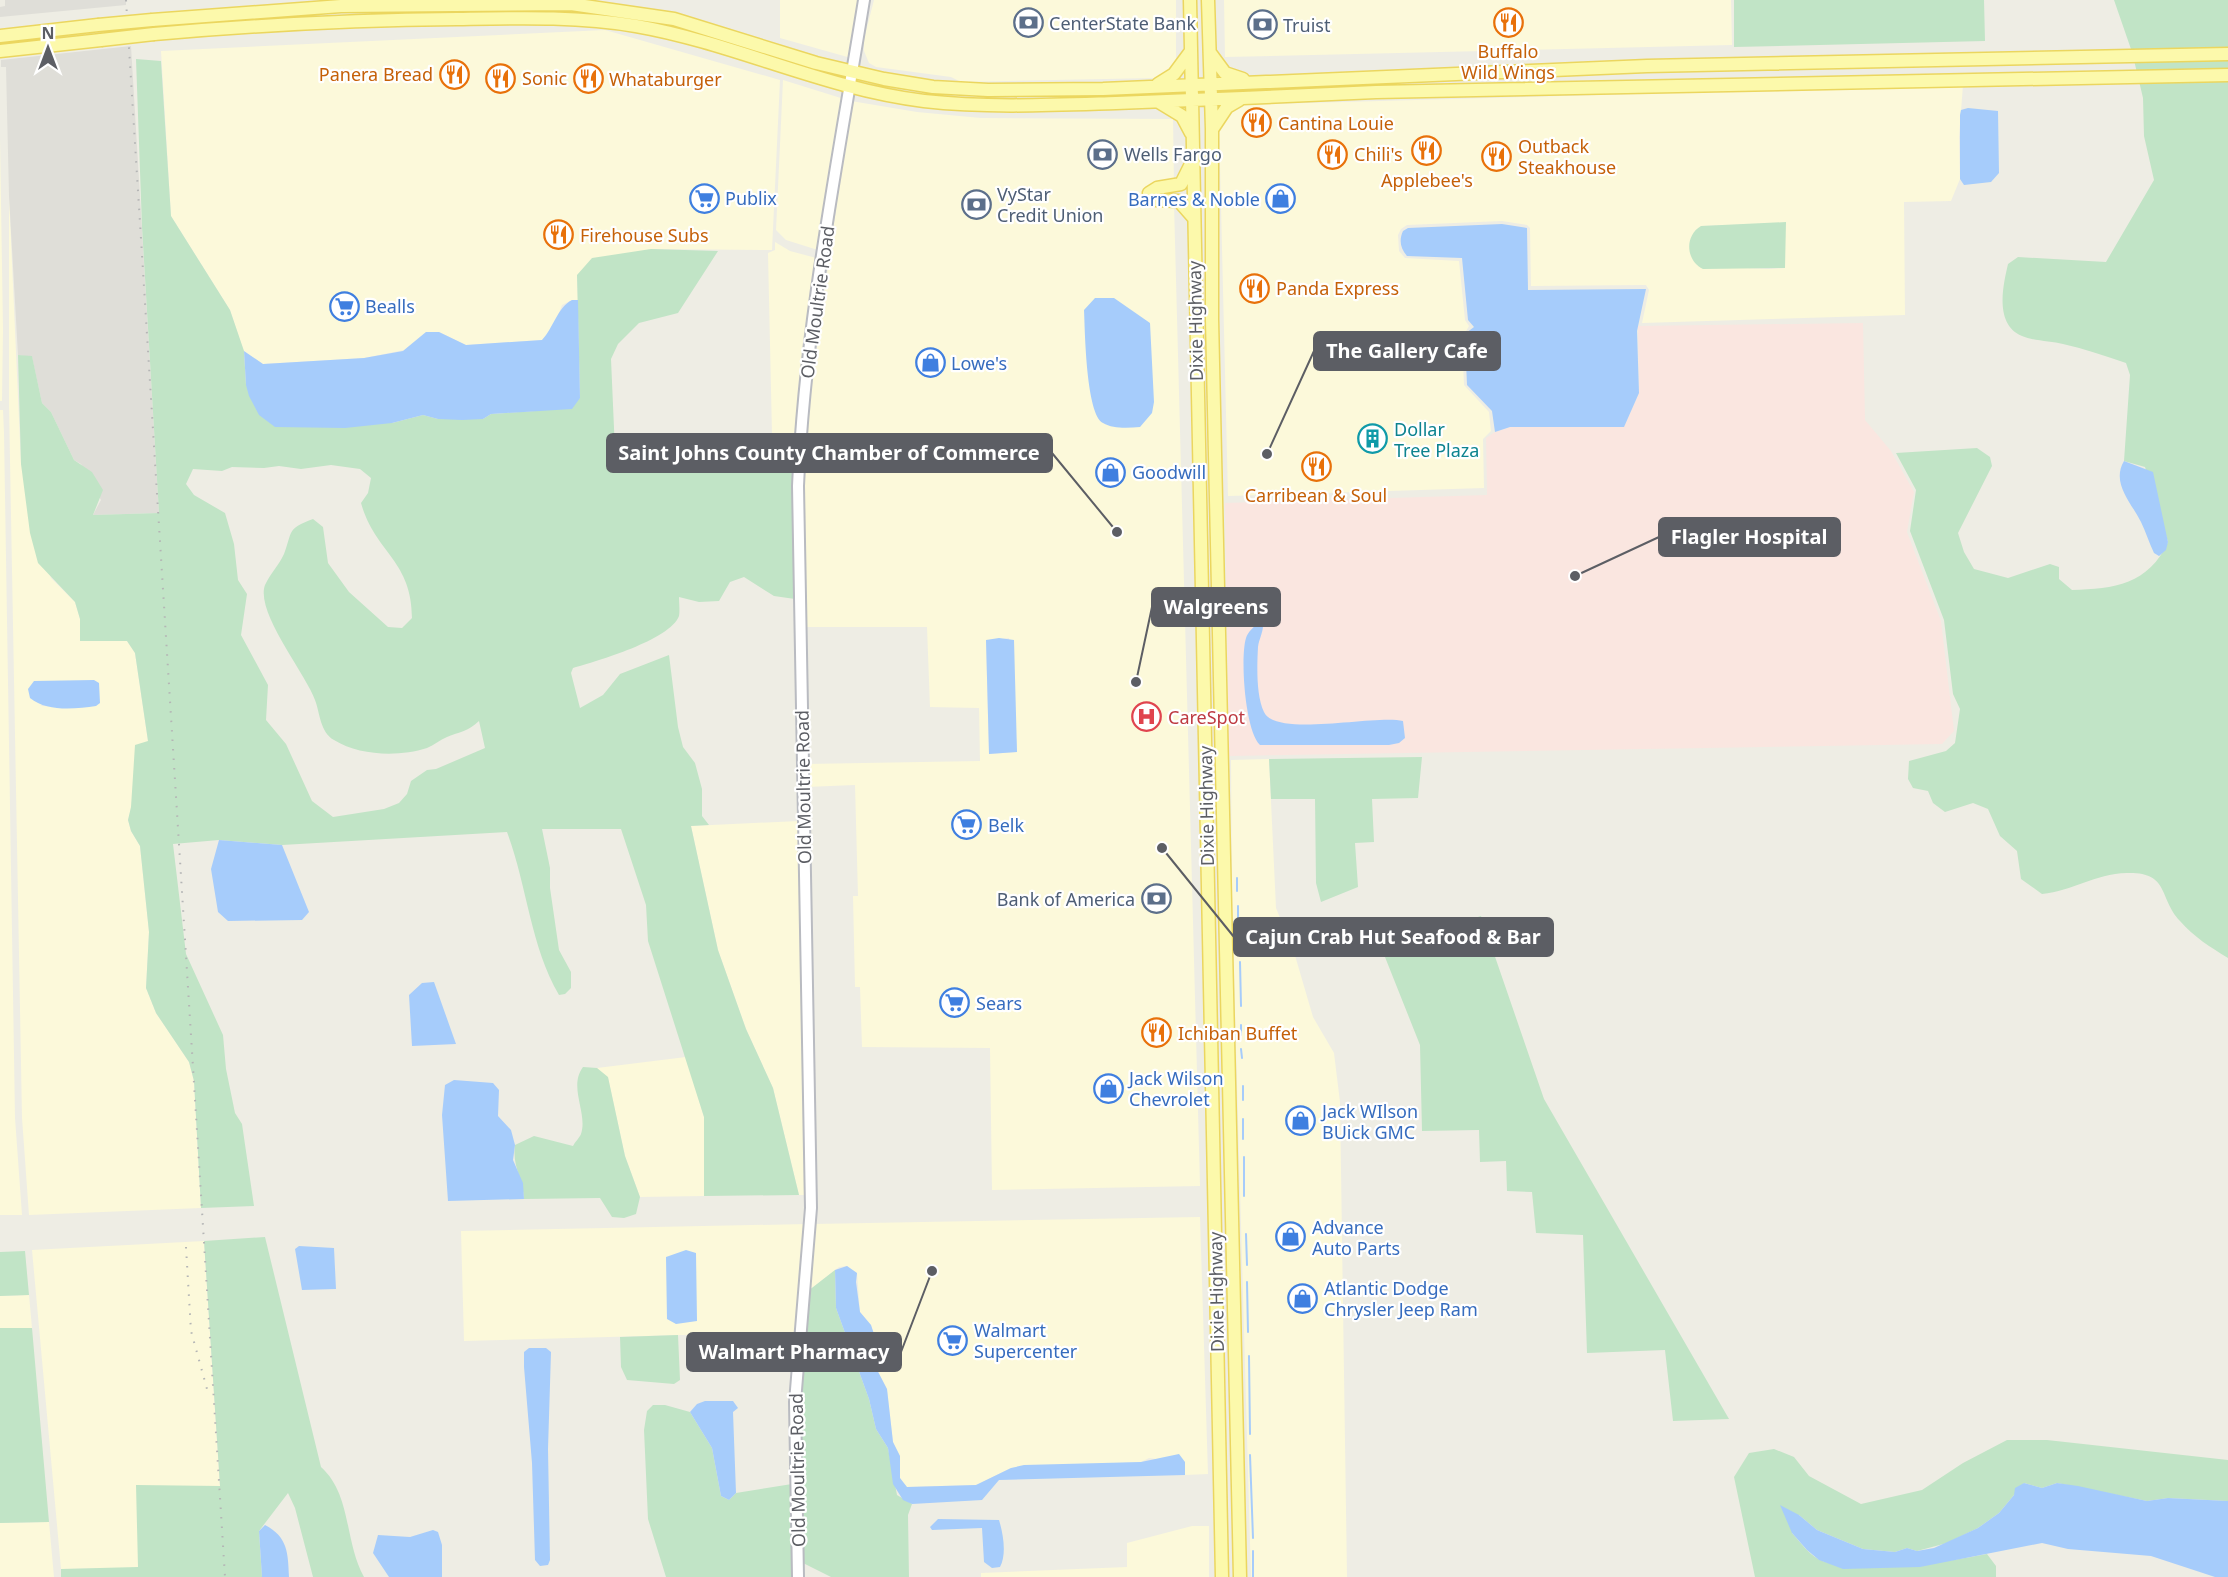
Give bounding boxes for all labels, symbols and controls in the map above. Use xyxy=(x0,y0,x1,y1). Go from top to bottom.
restaurant icon: Buffalo Wild Wings xyxy=(1492,6,1524,38)
bank icon: CenterState Bank xyxy=(1012,7,1044,39)
bank icon: Truist xyxy=(1246,9,1278,41)
place label: CenterState Bank xyxy=(1049,11,1196,35)
place label: Truist xyxy=(1283,13,1331,37)
north arrow xyxy=(18,18,78,78)
text: N xyxy=(41,22,55,44)
place label: Buffalo Wild Wings xyxy=(1461,39,1555,84)
restaurant icon: Panera Bread xyxy=(438,58,470,90)
place label: Panera Bread xyxy=(319,62,433,86)
restaurant icon: Sonic xyxy=(485,62,517,94)
restaurant icon: Whataburger xyxy=(572,63,604,95)
place label: Sonic xyxy=(522,66,568,90)
place label: Whataburger xyxy=(609,67,722,91)
restaurant icon: Cantina Louie xyxy=(1241,107,1273,139)
place label: Cantina Louie xyxy=(1278,111,1394,135)
place label: Outback Steakhouse xyxy=(1518,134,1616,179)
restaurant icon: Applebee's xyxy=(1411,135,1443,167)
bank icon: Wells Fargo xyxy=(1087,138,1119,170)
restaurant icon: Chili's xyxy=(1317,138,1349,170)
restaurant icon: Outback Steakhouse xyxy=(1481,140,1513,172)
place label: Wells Fargo xyxy=(1124,142,1222,166)
place label: Chili's xyxy=(1354,142,1403,166)
place label: Applebee's xyxy=(1381,168,1473,192)
supermarket icon: Publix xyxy=(688,182,720,214)
place label: VyStar Credit Union xyxy=(997,182,1103,227)
shop icon: Barnes & Noble xyxy=(1265,183,1297,215)
place label: Publix xyxy=(725,186,777,210)
place label: Barnes & Noble xyxy=(1128,187,1260,211)
bank icon: VyStar Credit Union xyxy=(960,188,992,220)
restaurant icon: Firehouse Subs xyxy=(543,219,575,251)
place label: Firehouse Subs xyxy=(580,223,709,247)
street label: Old Moultrie Road xyxy=(794,224,840,380)
street label: Dixie Highway xyxy=(1182,260,1208,381)
restaurant icon: Panda Express xyxy=(1239,272,1271,304)
place label: Panda Express xyxy=(1276,276,1399,300)
supermarket icon: Bealls xyxy=(328,290,360,322)
place label: Bealls xyxy=(365,294,415,318)
callout: The Gallery Cafe xyxy=(1314,332,1500,370)
text: The Gallery Cafe xyxy=(1326,337,1488,364)
shop icon: Lowe's xyxy=(914,347,946,379)
place label: Lowe's xyxy=(951,351,1007,375)
place label: Dollar Tree Plaza xyxy=(1394,417,1479,462)
building icon: Dollar Tree Plaza xyxy=(1357,423,1389,455)
callout: Saint Johns County Chamber of Commerce xyxy=(607,434,1052,472)
text: Saint Johns County Chamber of Commerce xyxy=(618,439,1040,466)
restaurant icon: Carribean & Soul xyxy=(1300,450,1332,482)
shop icon: Goodwill xyxy=(1095,456,1127,488)
place label: Goodwill xyxy=(1132,460,1206,484)
place label: Carribean & Soul xyxy=(1245,483,1387,507)
callout: Flagler Hospital xyxy=(1659,518,1840,556)
text: Flagler Hospital xyxy=(1671,523,1827,550)
callout: Walgreens xyxy=(1152,588,1280,626)
text: Walgreens xyxy=(1164,593,1268,620)
hospital icon: CareSpot xyxy=(1131,701,1163,733)
place label: CareSpot xyxy=(1168,705,1246,729)
street label: Old Moultrie Road xyxy=(790,710,816,864)
street label: Dixie Highway xyxy=(1193,745,1219,866)
supermarket icon: Belk xyxy=(951,809,983,841)
place label: Belk xyxy=(988,813,1024,837)
bank icon: Bank of America xyxy=(1140,883,1172,915)
place label: Bank of America xyxy=(997,887,1135,911)
callout: Cajun Crab Hut Seafood & Bar xyxy=(1234,918,1553,956)
text: Cajun Crab Hut Seafood & Bar xyxy=(1245,923,1541,950)
supermarket icon: Sears xyxy=(939,987,971,1019)
place label: Sears xyxy=(976,991,1022,1015)
restaurant icon: Ichiban Buffet xyxy=(1141,1017,1173,1049)
place label: Ichiban Buffet xyxy=(1178,1021,1298,1045)
place label: Jack Wilson Chevrolet xyxy=(1127,1066,1224,1111)
shop icon: Jack Wilson Chevrolet xyxy=(1092,1072,1124,1104)
place label: Jack WIlson BUick GMC xyxy=(1320,1099,1418,1144)
shop icon: Jack WIlson BUick GMC xyxy=(1285,1105,1317,1137)
place label: Advance Auto Parts xyxy=(1312,1215,1400,1260)
shop icon: Advance Auto Parts xyxy=(1275,1221,1307,1253)
street label: Dixie Highway xyxy=(1203,1231,1229,1352)
place label: Atlantic Dodge Chrysler Jeep Ram xyxy=(1324,1276,1478,1321)
shop icon: Atlantic Dodge Chrysler Jeep Ram xyxy=(1287,1282,1319,1314)
place label: Walmart Supercenter xyxy=(974,1318,1078,1363)
supermarket icon: Walmart Supercenter xyxy=(937,1324,969,1356)
callout: Walmart Pharmacy xyxy=(687,1333,901,1371)
text: Walmart Pharmacy xyxy=(699,1338,890,1365)
street label: Old Moultrie Road xyxy=(784,1393,810,1547)

